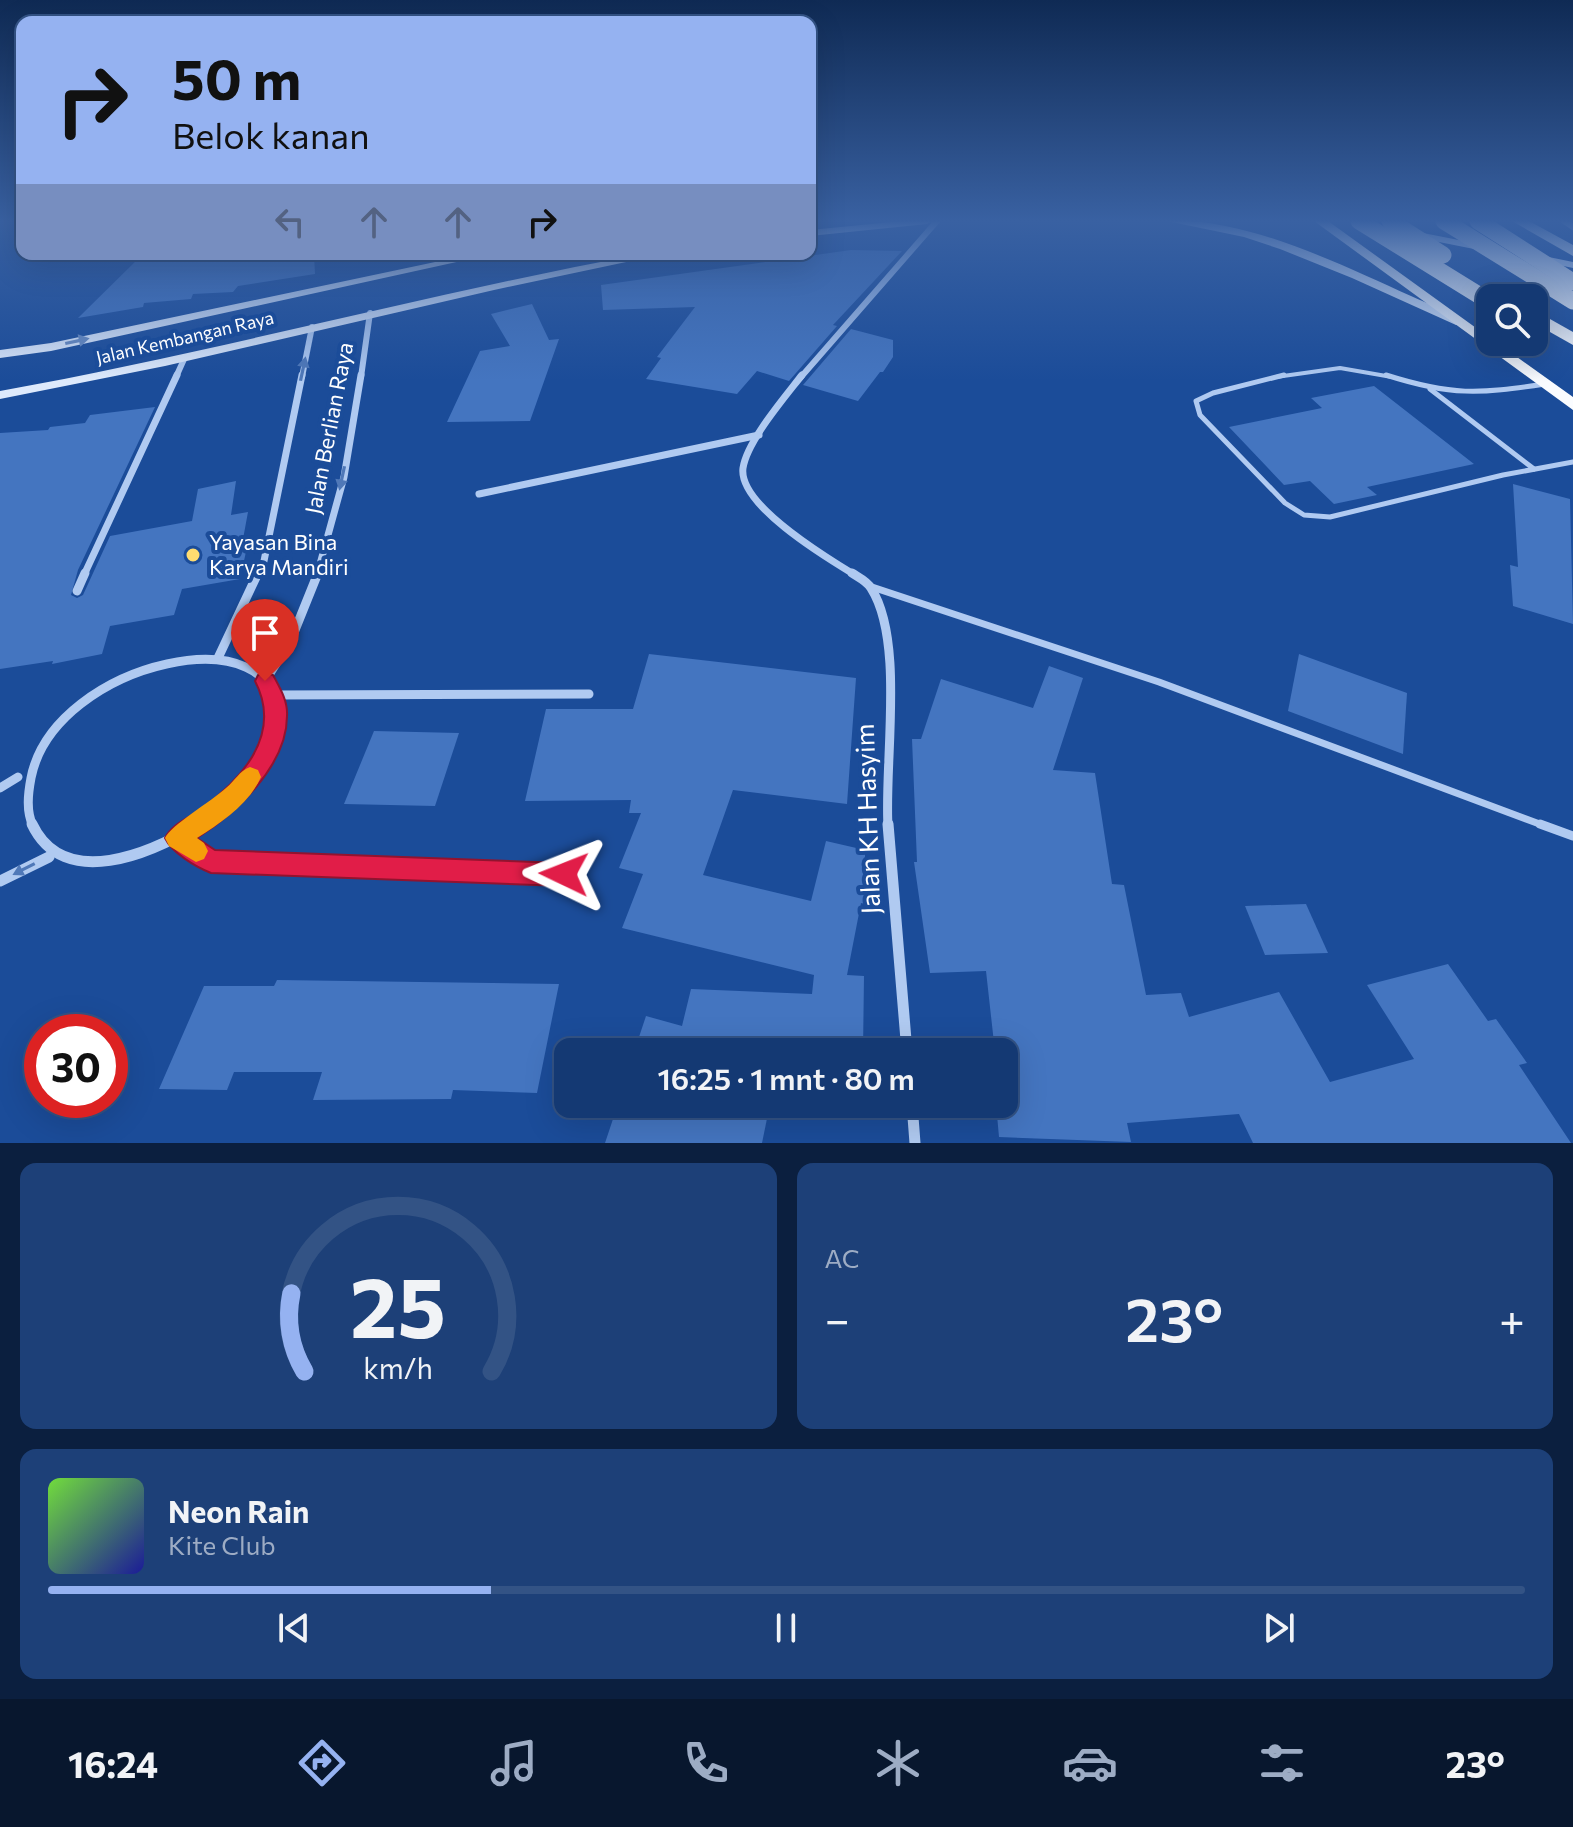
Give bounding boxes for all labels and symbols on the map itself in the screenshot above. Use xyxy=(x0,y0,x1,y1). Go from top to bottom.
street label: Jalan Kembangan Raya xyxy=(94,306,276,368)
one-way arrow xyxy=(65,334,90,347)
street label: Jalan Berlian Raya xyxy=(299,340,358,516)
one-way arrow xyxy=(298,356,310,381)
one-way arrow xyxy=(335,466,348,491)
place label: Yayasan Bina Karya Mandiri xyxy=(209,528,349,580)
marker: Yayasan Bina Karya Mandiri xyxy=(184,546,202,564)
pin xyxy=(231,599,299,681)
street label: Jalan KH Hasyim xyxy=(848,723,885,915)
position arrow xyxy=(522,832,606,916)
one-way arrow xyxy=(13,862,36,876)
speed limit sign: 30 xyxy=(24,1014,128,1118)

